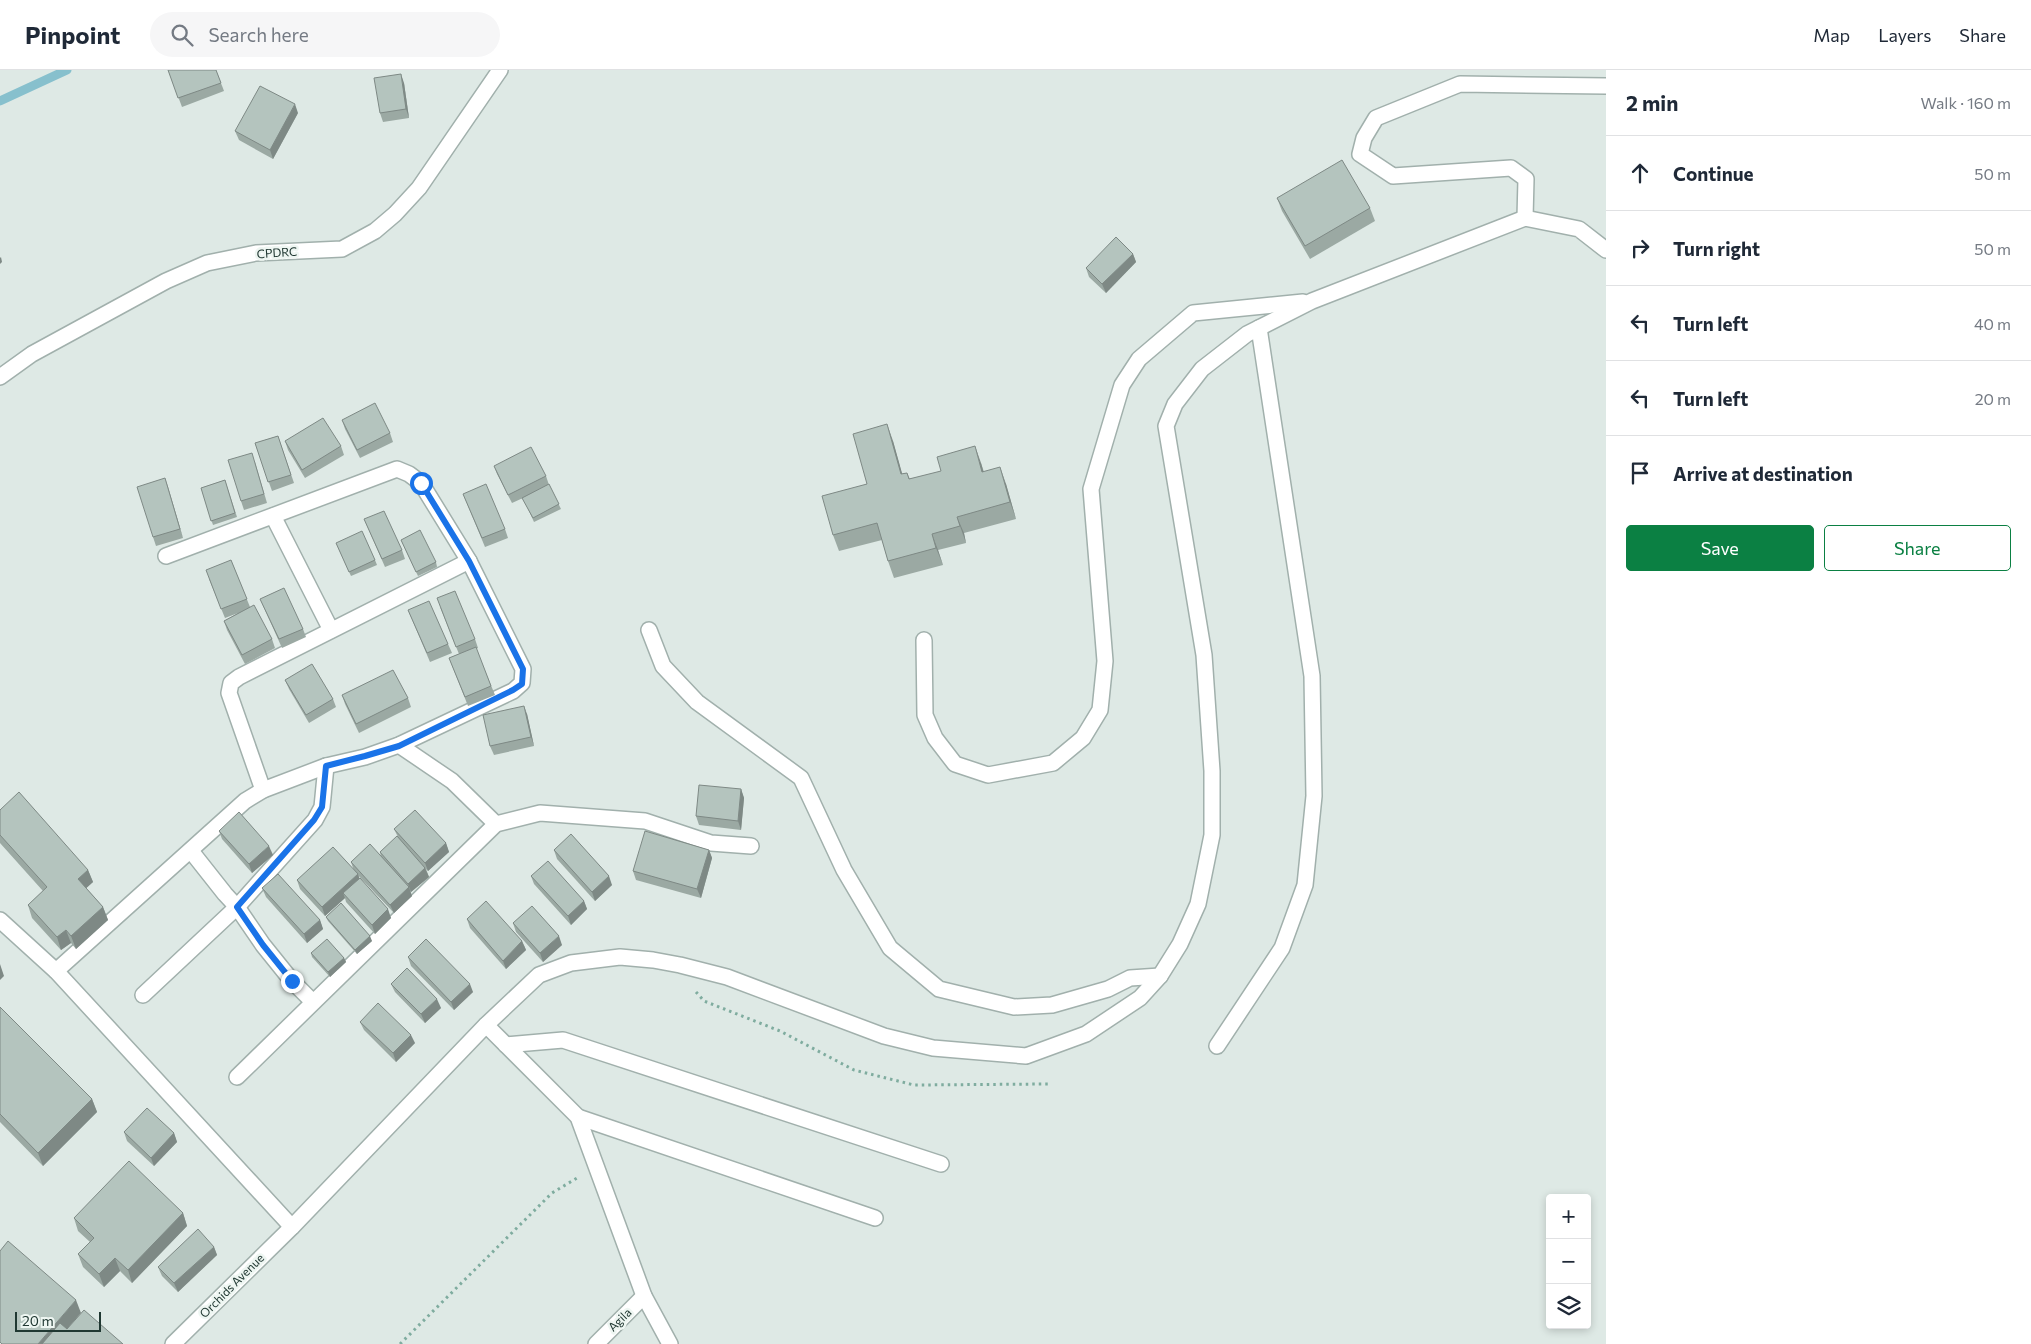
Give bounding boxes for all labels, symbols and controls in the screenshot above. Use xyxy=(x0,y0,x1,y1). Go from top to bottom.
search box xyxy=(150,12,500,57)
text: Pinpoint xyxy=(25,20,120,49)
icon: search xyxy=(168,21,196,49)
text: Search here xyxy=(208,23,309,46)
text: Map xyxy=(1813,24,1850,46)
text: Layers xyxy=(1878,24,1931,46)
text: Share xyxy=(1959,24,2006,46)
text: 2 min xyxy=(1626,90,1678,115)
text: Walk · 160 m xyxy=(1921,93,2011,112)
icon: ahead xyxy=(1626,159,1654,187)
text: Continue xyxy=(1673,162,1753,185)
text: 50 m xyxy=(1974,164,2011,183)
icon: right xyxy=(1626,234,1654,262)
text: Turn right xyxy=(1673,237,1760,260)
text: 50 m xyxy=(1974,239,2011,258)
street label: CPDRC xyxy=(256,244,298,260)
icon: left xyxy=(1626,309,1654,337)
text: Turn left xyxy=(1673,312,1748,335)
text: 40 m xyxy=(1974,314,2011,333)
icon: left xyxy=(1626,384,1654,412)
text: Turn left xyxy=(1673,387,1748,410)
text: 20 m xyxy=(1975,389,2011,408)
icon: arrive xyxy=(1626,459,1654,487)
text: Arrive at destination xyxy=(1673,462,1853,485)
route start xyxy=(410,472,433,495)
button: Save xyxy=(1626,525,1814,571)
button: Share xyxy=(1824,525,2011,571)
route end xyxy=(281,970,304,993)
map controls xyxy=(1546,1194,1591,1329)
button: + xyxy=(1546,1194,1591,1239)
button: − xyxy=(1546,1239,1591,1284)
street label: Orchids Avenue xyxy=(196,1250,266,1320)
button: layers xyxy=(1546,1284,1591,1329)
street label: Agila xyxy=(605,1305,634,1334)
scale bar xyxy=(15,1309,101,1332)
text: 20 m xyxy=(22,1312,54,1329)

